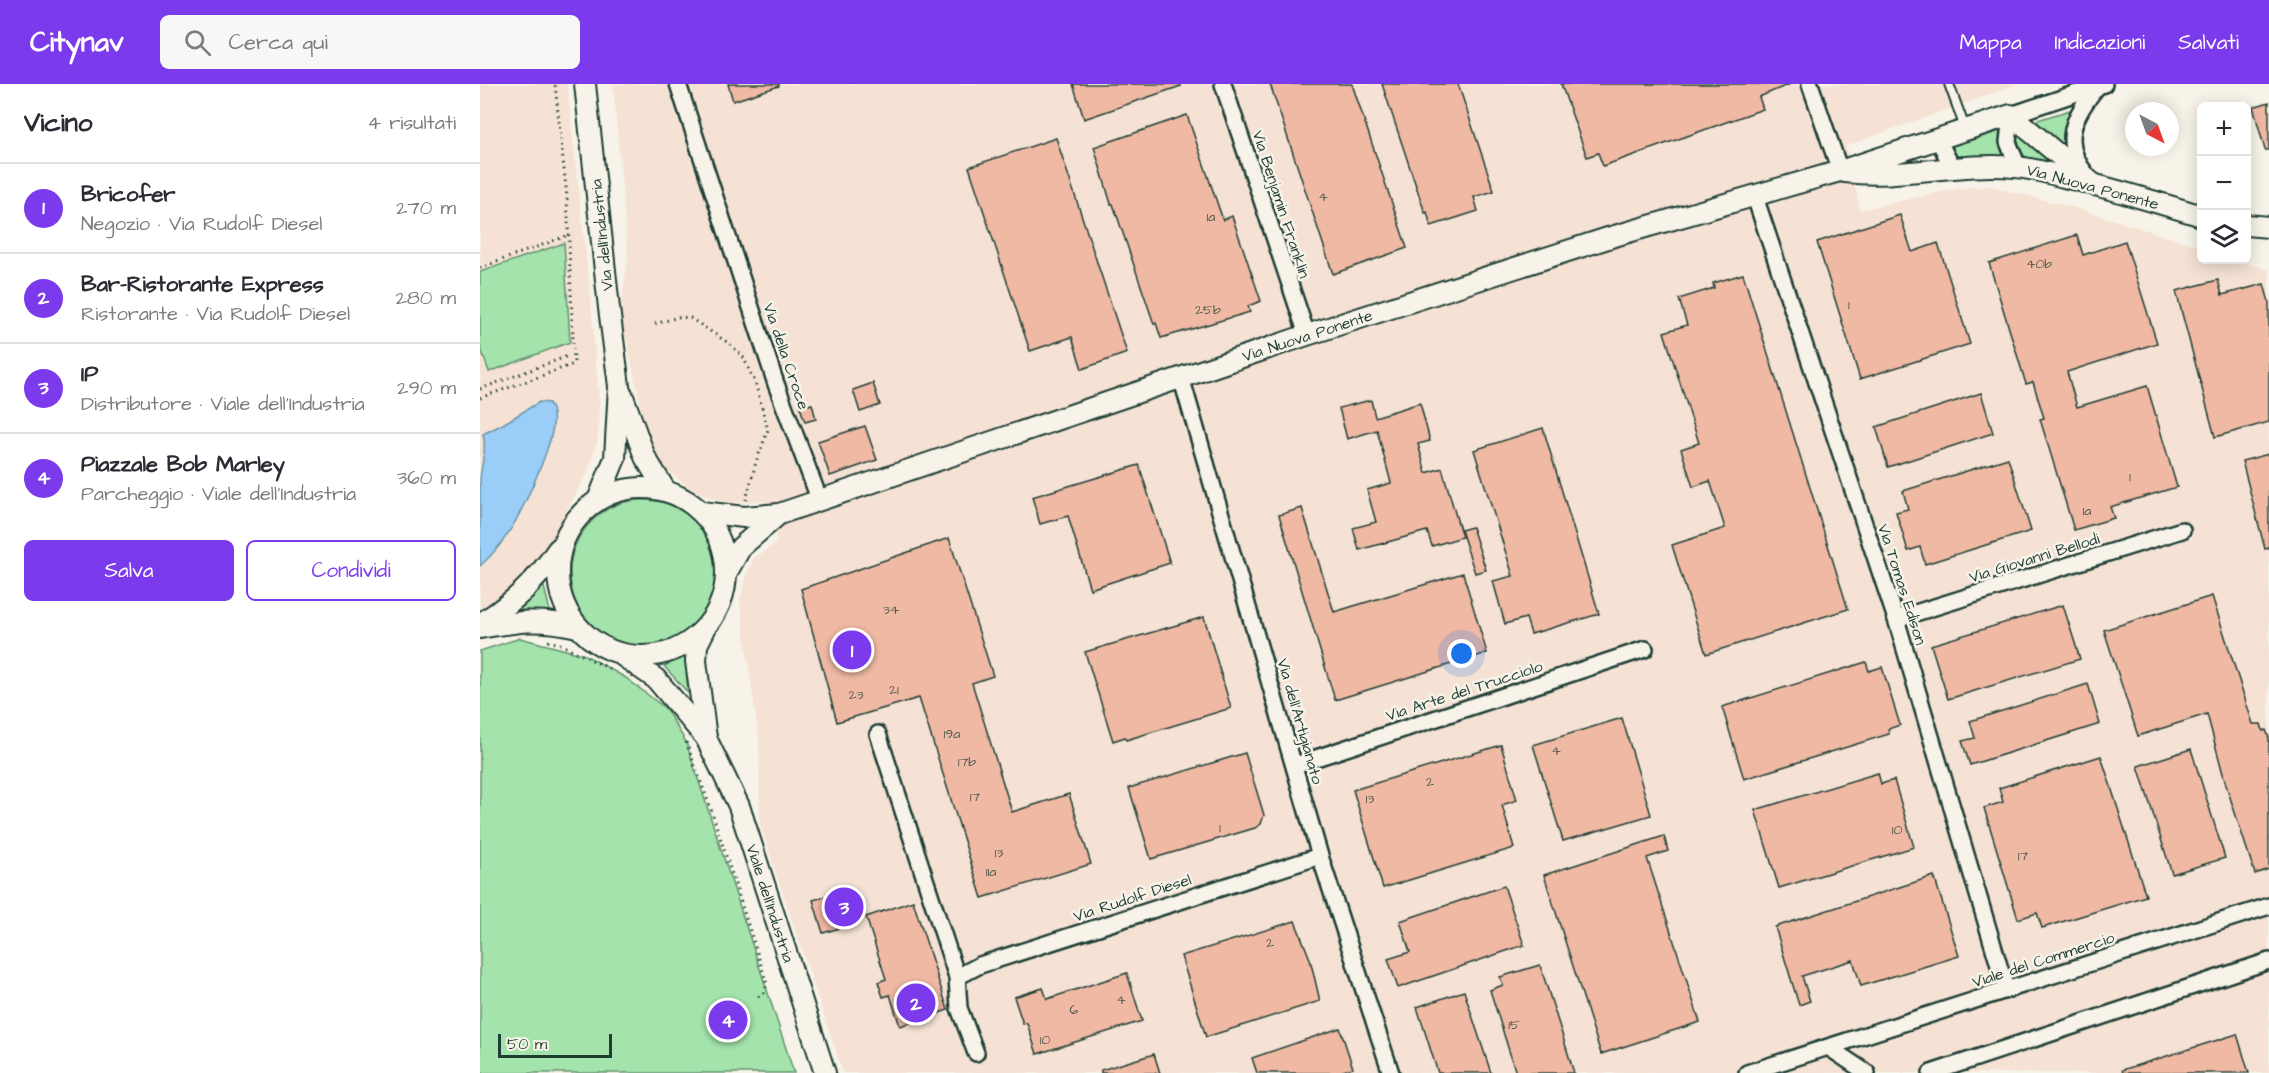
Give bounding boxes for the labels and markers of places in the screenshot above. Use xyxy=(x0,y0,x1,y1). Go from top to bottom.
pin: 1 xyxy=(832,628,872,672)
pin: 3 xyxy=(824,884,864,930)
pin: 2 xyxy=(896,980,936,1026)
pin: 4 xyxy=(708,998,748,1042)

